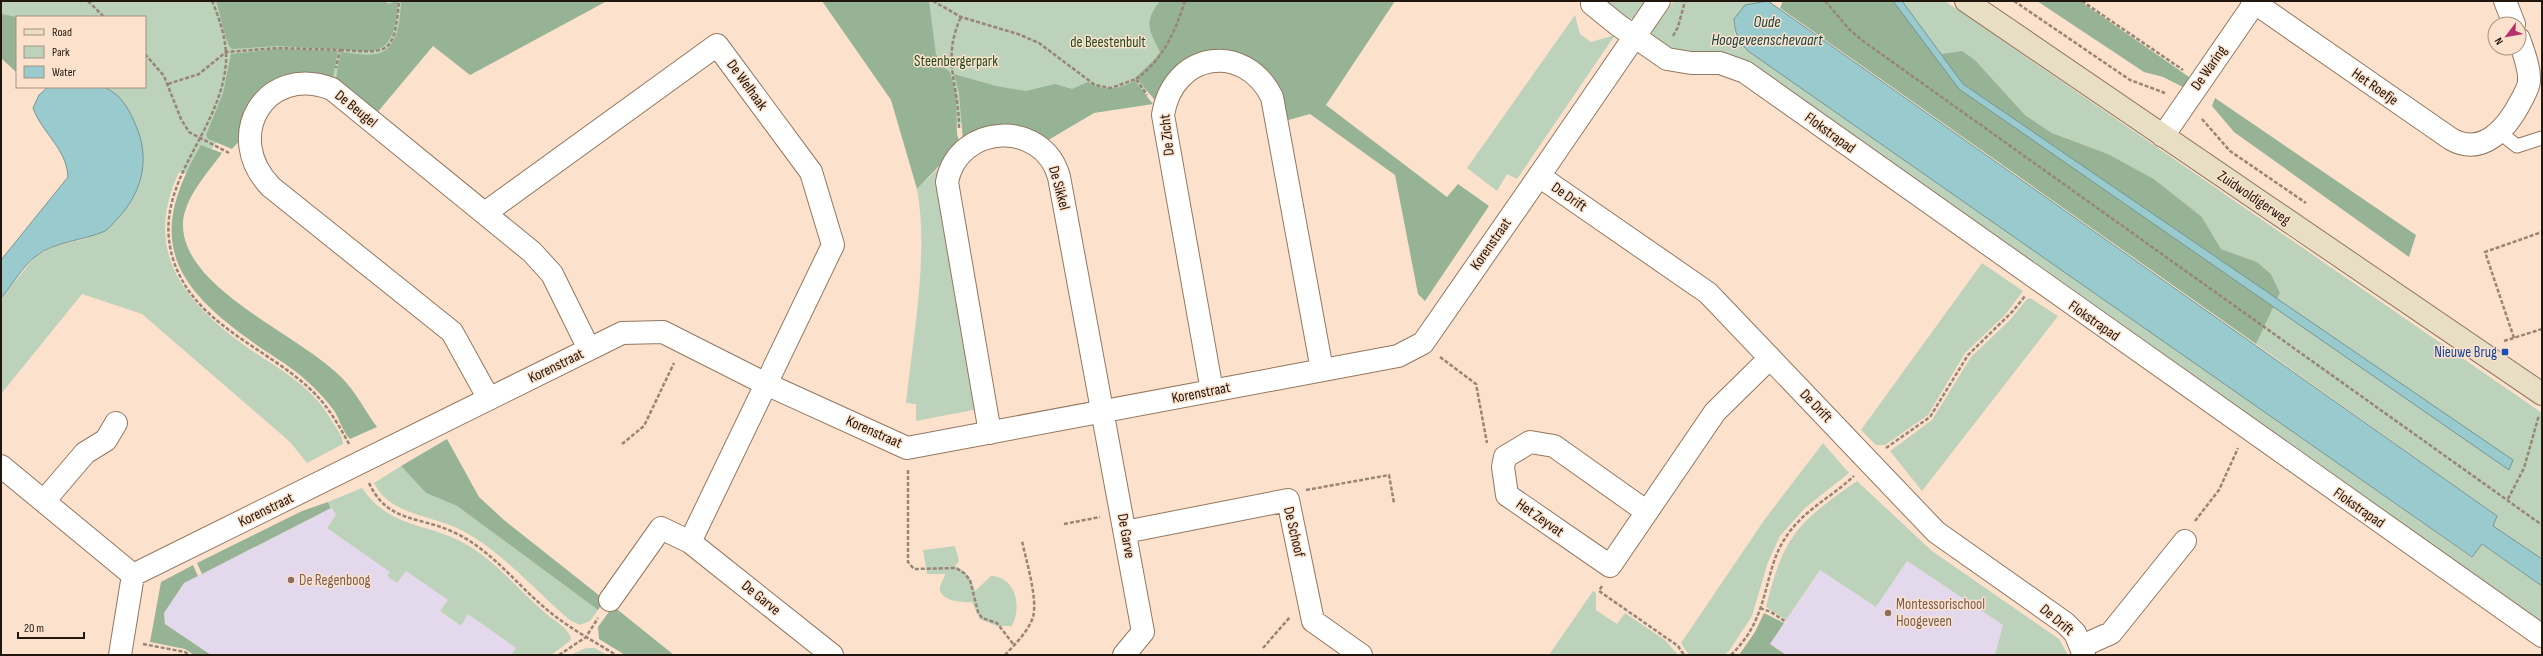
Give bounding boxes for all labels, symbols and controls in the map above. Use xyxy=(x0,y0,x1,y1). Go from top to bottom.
water label: Oude Hoogeveenschevaart xyxy=(1711,13,1824,50)
legend xyxy=(16,16,146,88)
north arrow xyxy=(2487,16,2527,56)
text: Road xyxy=(52,25,72,40)
park label: de Beestenbult xyxy=(1070,33,1146,52)
text: N xyxy=(2492,35,2506,47)
street label: De Waring xyxy=(2187,42,2231,94)
text: Park xyxy=(52,45,70,60)
park label: Steenbergerpark xyxy=(914,52,998,71)
street label: De Welhaak xyxy=(722,56,772,114)
street label: Het Roefje xyxy=(2348,64,2402,110)
text: Water xyxy=(52,65,76,80)
street label: De Beugel xyxy=(331,86,381,132)
street label: Flokstrapad xyxy=(1801,108,1859,158)
street label: De Zicht xyxy=(1155,113,1179,157)
street label: De Sikkel xyxy=(1044,164,1074,212)
street label: Zuidwoldigerweg xyxy=(2214,166,2294,230)
street label: De Drift xyxy=(1548,178,1591,216)
street label: Korenstraat xyxy=(1466,214,1516,274)
street label: Flokstrapad xyxy=(2065,297,2123,345)
place label: Nieuwe Brug xyxy=(2434,343,2497,362)
street label: Korenstraat xyxy=(525,344,587,388)
marker: Nieuwe Brug xyxy=(2500,347,2510,357)
street label: Korenstraat xyxy=(1170,378,1232,408)
street label: De Drift xyxy=(1796,385,1837,427)
street label: Korenstraat xyxy=(843,411,905,453)
street label: Flokstrapad xyxy=(2330,484,2388,532)
street label: Korenstraat xyxy=(235,488,297,532)
street label: Het Zeyvat xyxy=(1512,495,1568,542)
street label: De Schoof xyxy=(1279,505,1309,560)
street label: De Garve xyxy=(1113,512,1139,560)
place label: De Regenboog xyxy=(299,571,371,590)
marker: De Regenboog xyxy=(286,575,296,585)
street label: De Garve xyxy=(737,576,785,620)
place label: Montessorischool Hoogeveen xyxy=(1896,595,1985,631)
street label: De Drift xyxy=(2036,600,2078,640)
marker: Montessorischool Hoogeveen xyxy=(1883,608,1893,618)
scale bar xyxy=(18,614,84,640)
text: 20 m xyxy=(24,621,44,636)

